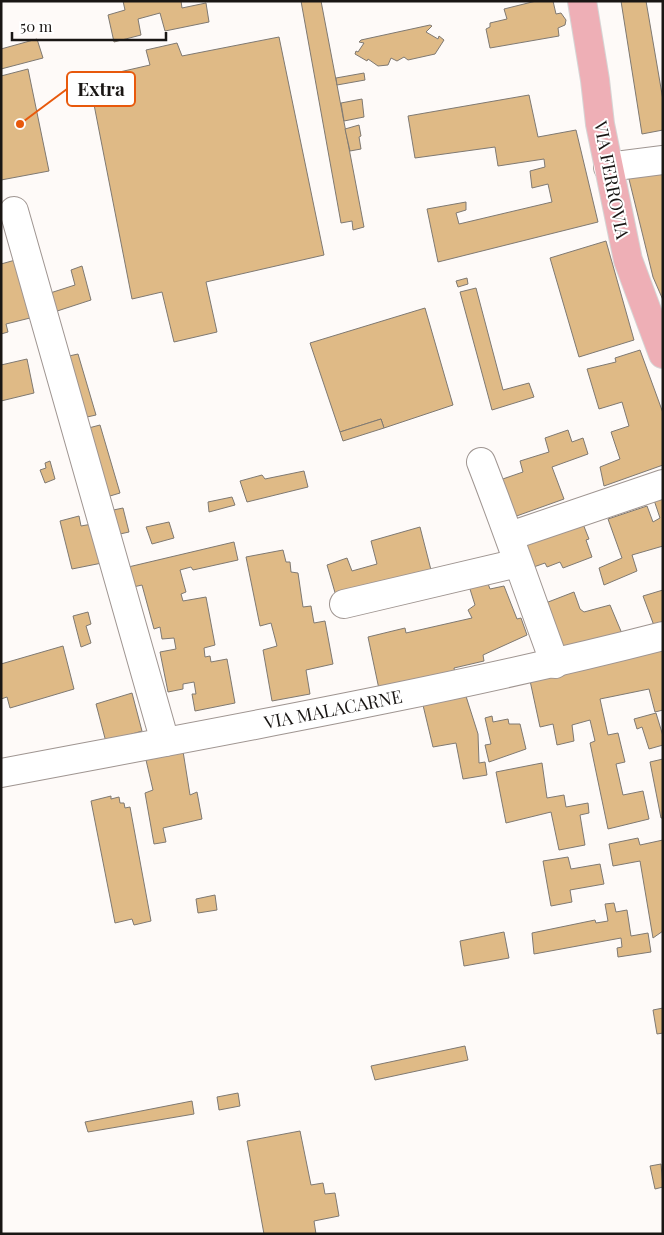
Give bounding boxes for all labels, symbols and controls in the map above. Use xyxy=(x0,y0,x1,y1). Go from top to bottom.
scale bar xyxy=(12,10,166,42)
text: 50 m xyxy=(20,16,53,36)
callout: Extra xyxy=(67,72,135,106)
text: Extra xyxy=(77,75,125,101)
street label: VIA FERROVIA xyxy=(589,118,635,242)
street label: VIA MALACARNE xyxy=(261,684,404,734)

